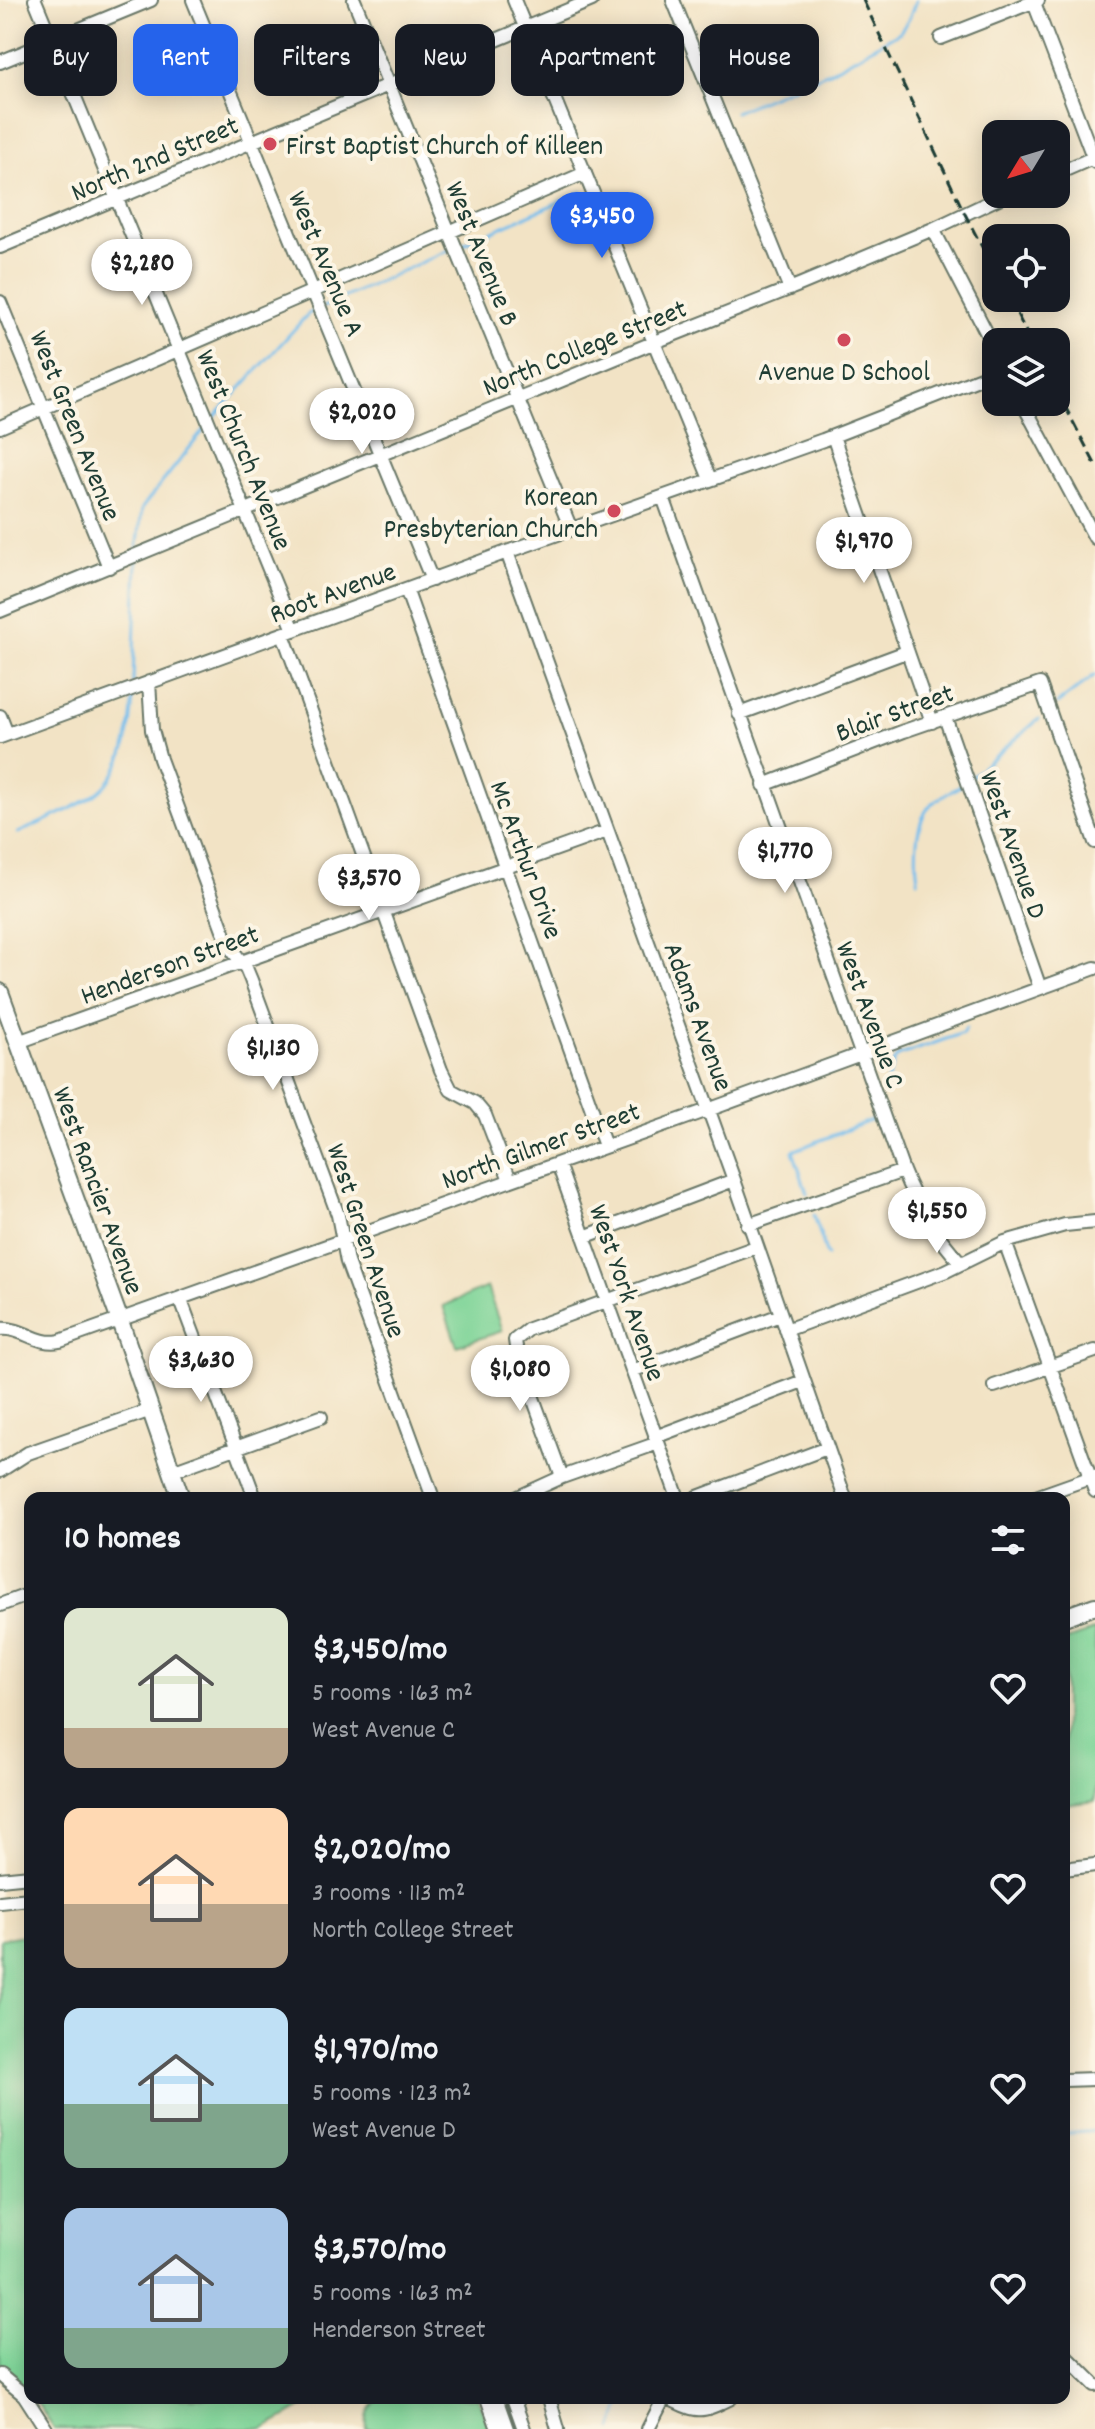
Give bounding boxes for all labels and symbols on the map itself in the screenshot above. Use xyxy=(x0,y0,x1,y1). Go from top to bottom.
street label: North 2nd Street xyxy=(66,108,246,215)
north arrow xyxy=(982,120,1070,208)
place label: First Baptist Church of Killeen xyxy=(286,129,603,169)
marker: First Baptist Church of Killeen xyxy=(261,135,279,153)
street label: West Avenue B xyxy=(432,176,527,333)
street label: West Avenue A xyxy=(275,186,372,344)
pin: $3,450 xyxy=(537,192,667,260)
pin: $2,280 xyxy=(77,239,207,307)
street label: North College Street xyxy=(478,291,694,410)
street label: West Green Avenue xyxy=(16,326,129,528)
marker: Avenue D School xyxy=(835,331,853,349)
street label: West Church Avenue xyxy=(183,345,300,557)
place label: Avenue D School xyxy=(758,355,930,395)
pin: $2,020 xyxy=(297,388,427,456)
place label: Korean Presbyterian Church xyxy=(383,480,598,552)
marker: Korean Presbyterian Church xyxy=(605,502,623,520)
pin: $1,970 xyxy=(799,517,929,585)
street label: Root Avenue xyxy=(265,554,403,637)
street label: Blair Street xyxy=(831,676,960,756)
street label: West Avenue D xyxy=(966,766,1054,925)
street label: Mc Arthur Drive xyxy=(476,776,570,945)
pin: $1,770 xyxy=(720,827,850,895)
pin: $3,570 xyxy=(304,854,434,922)
street label: Henderson Street xyxy=(76,917,265,1018)
street label: West Avenue C xyxy=(822,937,912,1095)
street label: Adams Avenue xyxy=(650,938,741,1098)
pin: $1,130 xyxy=(208,1024,338,1092)
street label: West Rancier Avenue xyxy=(39,1082,152,1301)
street label: North Gilmer Street xyxy=(437,1094,647,1203)
street label: West Green Avenue xyxy=(313,1139,413,1344)
pin: $1,550 xyxy=(872,1187,1002,1255)
street label: West York Avenue xyxy=(575,1200,673,1387)
pin: $3,630 xyxy=(136,1336,266,1404)
pin: $1,080 xyxy=(455,1345,585,1413)

